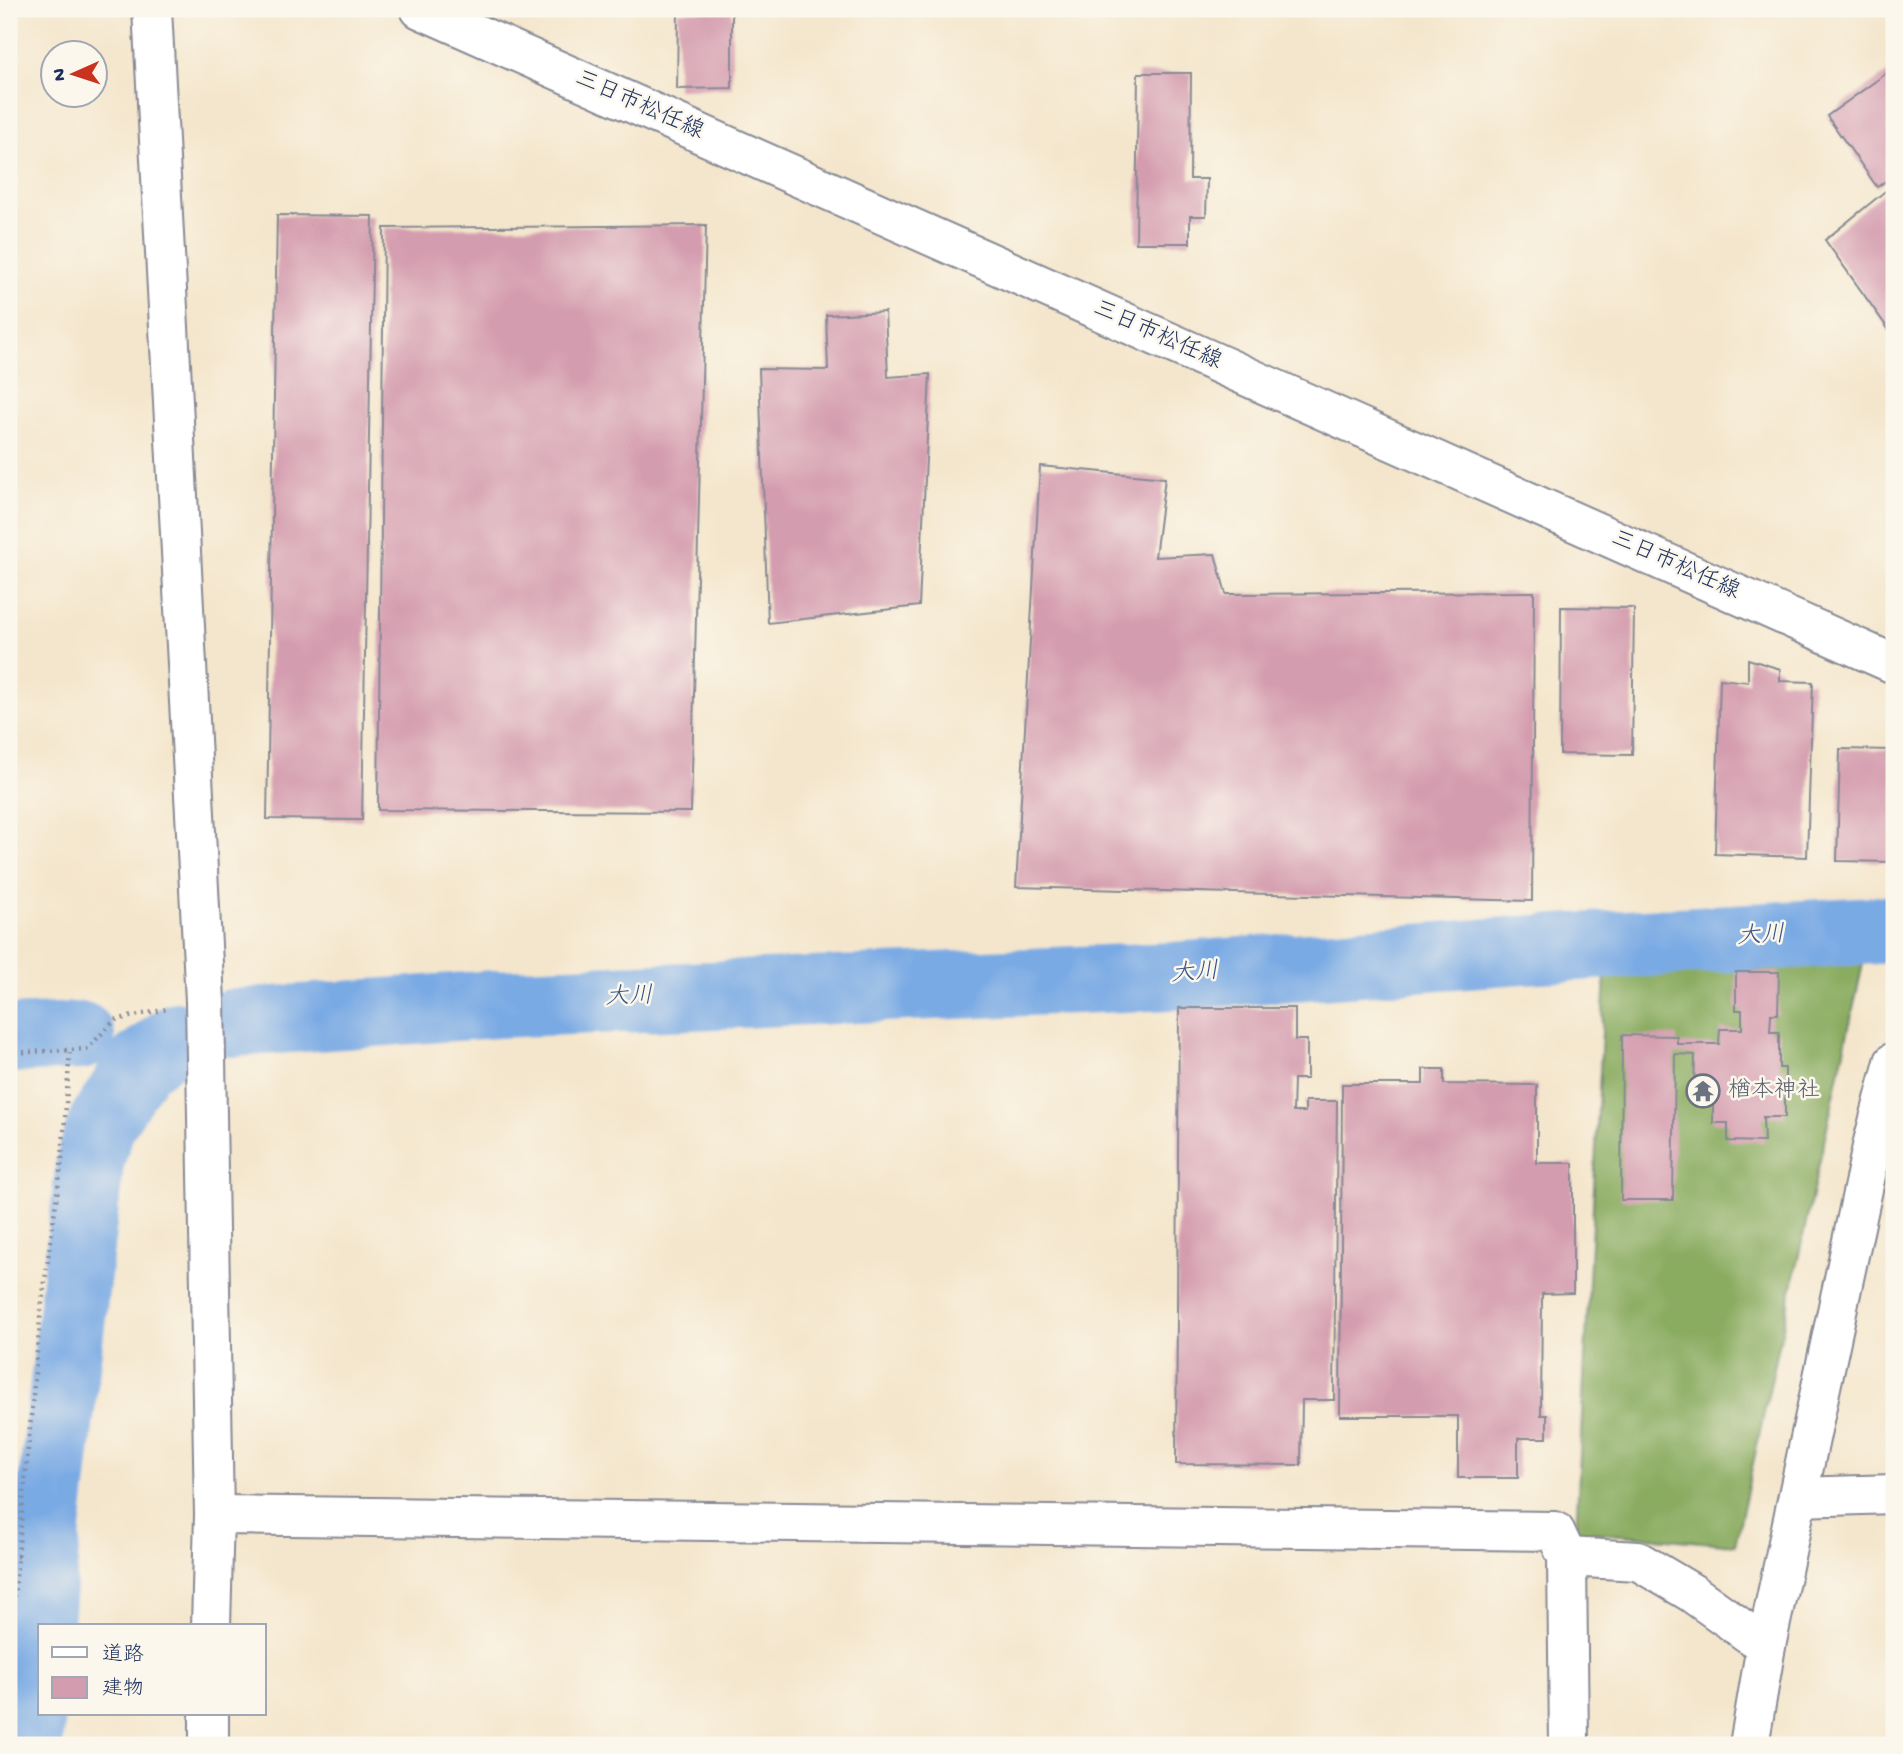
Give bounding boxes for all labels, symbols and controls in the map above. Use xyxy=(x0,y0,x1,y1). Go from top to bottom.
north arrow xyxy=(38,38,108,108)
street label: 三日市松任線 xyxy=(570,65,708,146)
text: N xyxy=(49,68,72,82)
street label: 三日市松任線 xyxy=(1088,295,1226,376)
street label: 三日市松任線 xyxy=(1606,525,1744,606)
water label: 大川 xyxy=(1736,921,1786,953)
water label: 大川 xyxy=(1170,958,1220,990)
water label: 大川 xyxy=(605,983,653,1013)
temple icon: 楢本神社 xyxy=(1684,1072,1722,1110)
place label: 楢本神社 xyxy=(1728,1077,1820,1105)
legend xyxy=(38,1624,266,1716)
text: 道路 xyxy=(102,1643,144,1669)
text: 建物 xyxy=(102,1677,144,1703)

